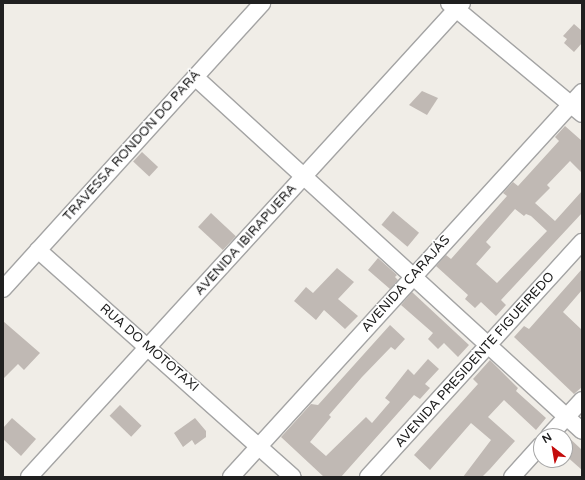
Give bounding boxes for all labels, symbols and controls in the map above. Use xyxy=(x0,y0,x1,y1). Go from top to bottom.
street label: TRAVESSA RONDON DO PARÁ xyxy=(60,67,204,225)
street label: AVENIDA IBIRAPUERA xyxy=(192,181,300,299)
street label: AVENIDA CARAJÁS xyxy=(358,232,454,336)
street label: AVENIDA PRESIDENTE FIGUEIREDO xyxy=(392,269,558,451)
street label: RUA DO MOTOTAXI xyxy=(96,301,202,395)
north arrow xyxy=(533,428,573,468)

